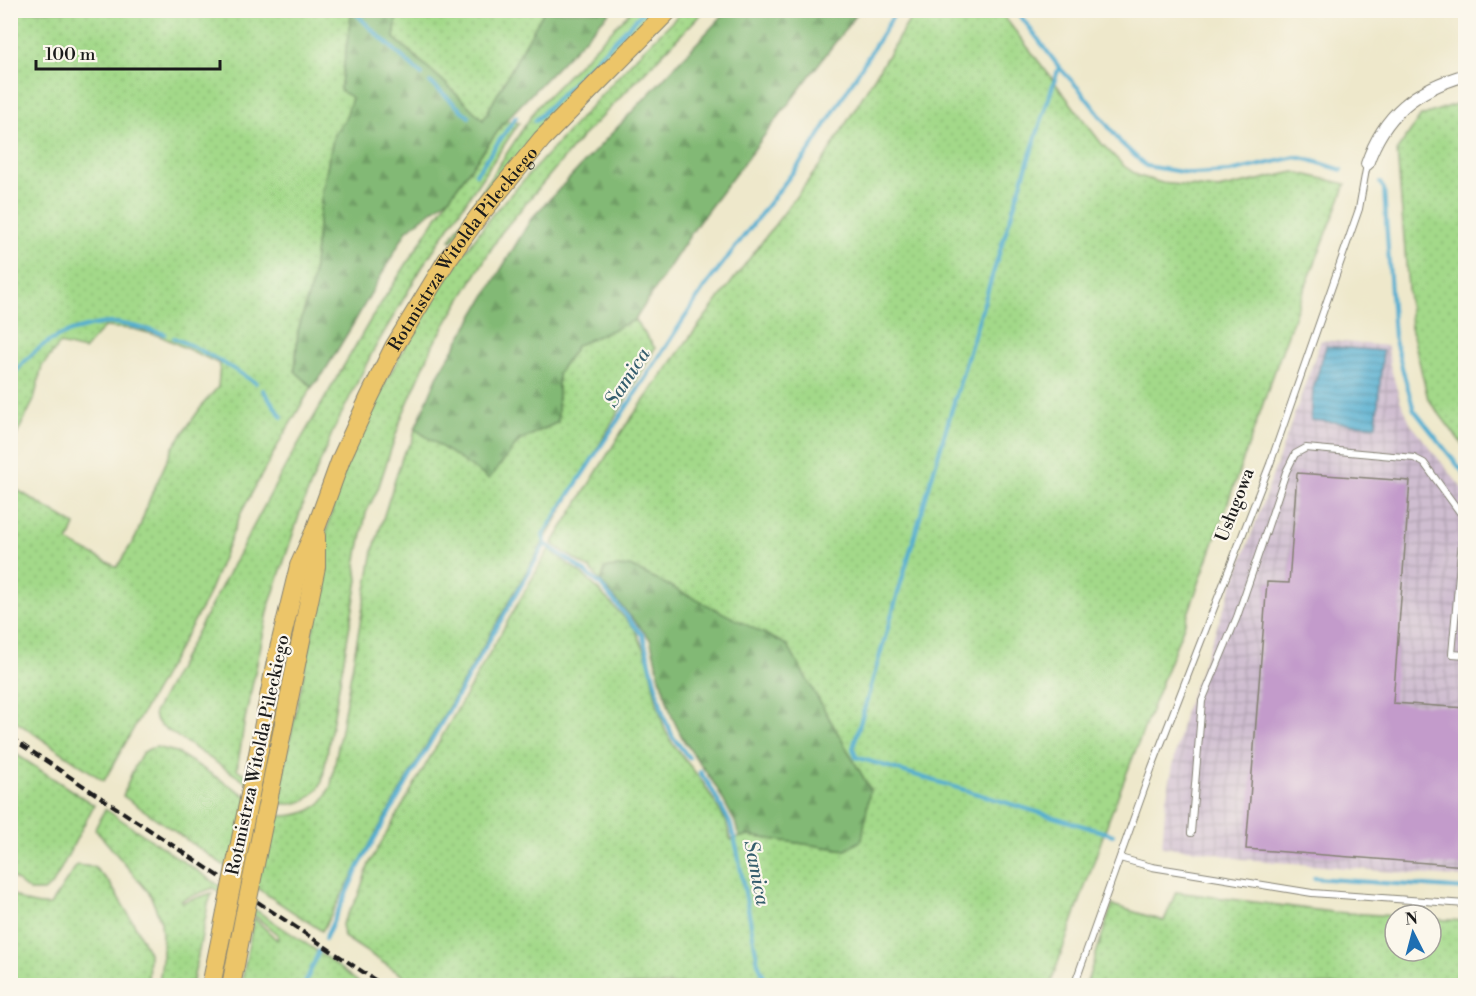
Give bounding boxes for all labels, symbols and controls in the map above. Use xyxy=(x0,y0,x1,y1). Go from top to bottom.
scale bar xyxy=(36,33,220,71)
text: 100 m xyxy=(45,43,96,66)
street label: Rotmistrza Witolda Pileckiego xyxy=(383,142,543,355)
water label: Samica xyxy=(600,343,657,412)
street label: Usługowa xyxy=(1210,464,1260,545)
street label: Rotmistrza Witolda Pileckiego xyxy=(221,632,295,878)
water label: Samica xyxy=(737,838,775,908)
north arrow xyxy=(1383,903,1443,963)
text: N xyxy=(1404,908,1419,930)

